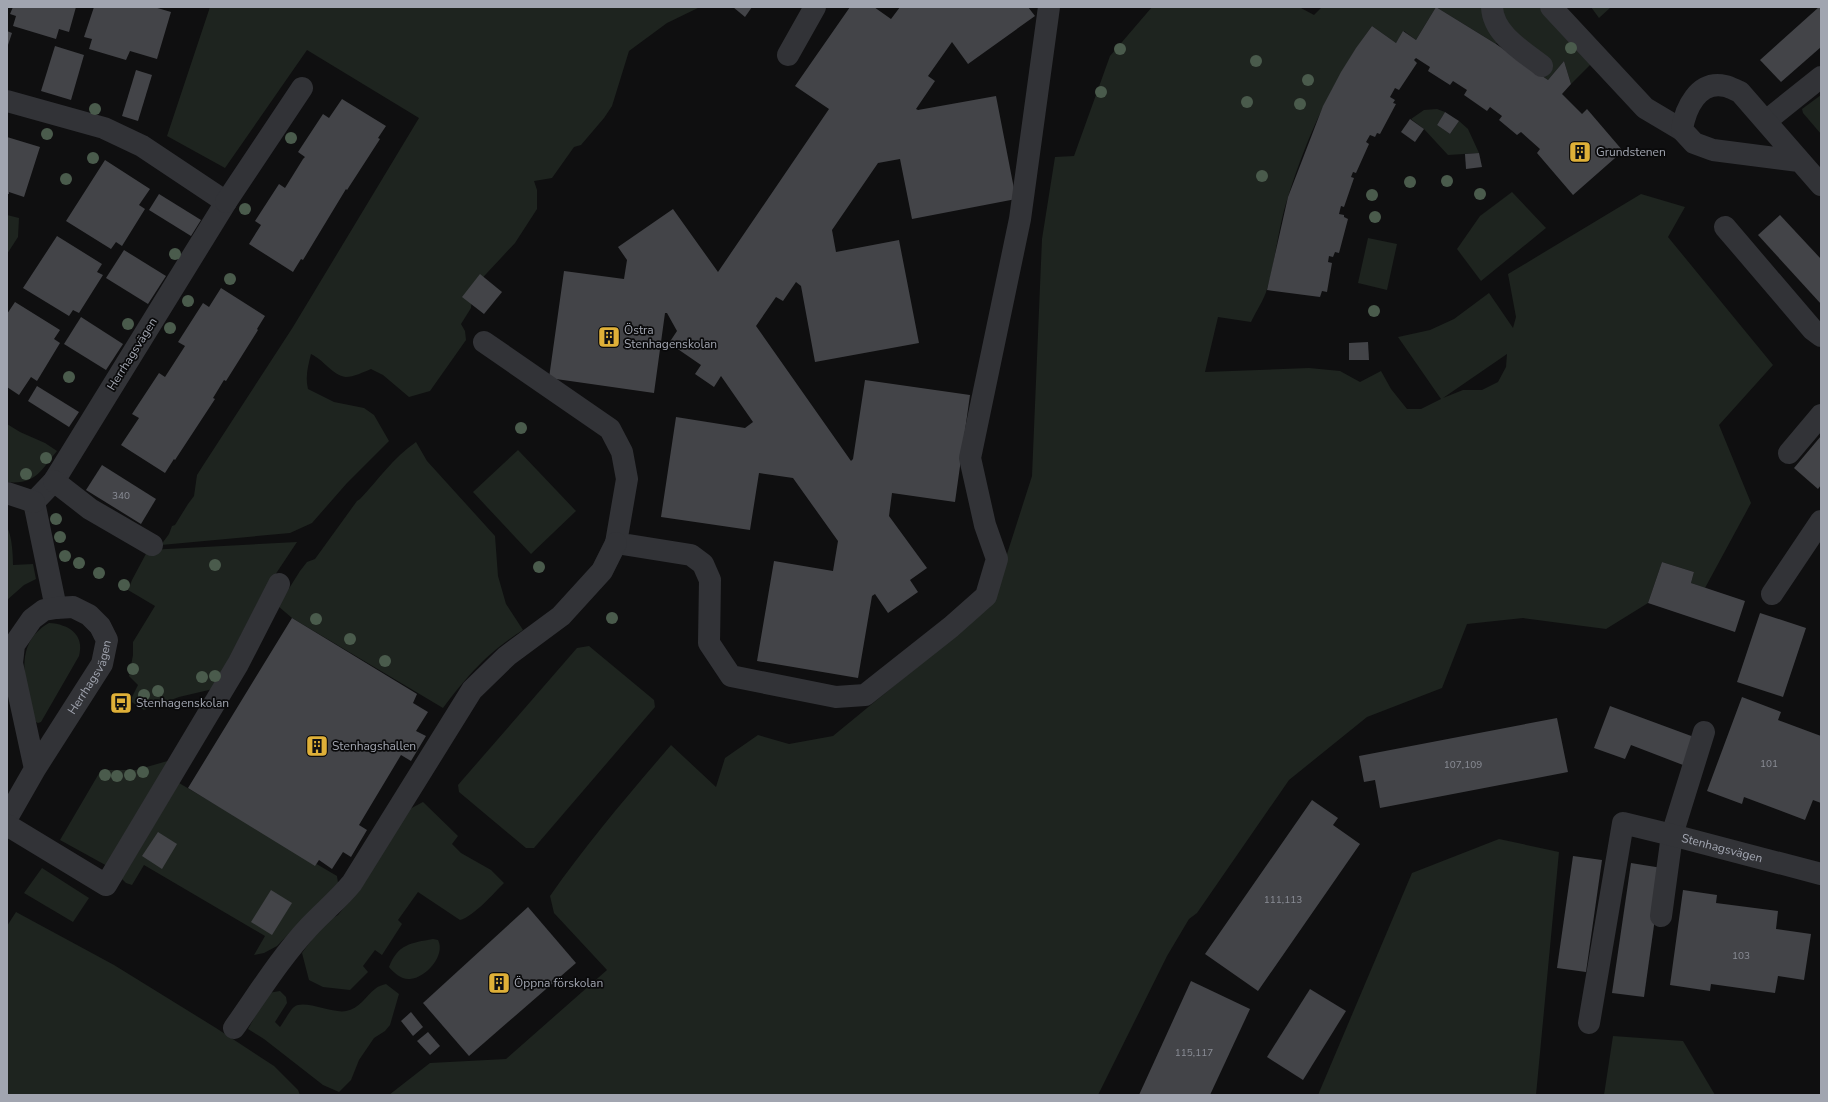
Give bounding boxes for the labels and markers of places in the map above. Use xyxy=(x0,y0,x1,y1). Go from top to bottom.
building icon: Grundstenen xyxy=(1567,139,1593,165)
place label: Grundstenen xyxy=(1596,144,1666,160)
place label: Östra Stenhagenskolan xyxy=(624,322,717,352)
building icon: Östra Stenhagenskolan xyxy=(596,324,622,350)
bus stop icon: Stenhagenskolan xyxy=(108,690,134,716)
place label: Stenhagenskolan xyxy=(136,695,229,711)
building icon: Stenhagshallen xyxy=(304,733,330,759)
place label: Stenhagshallen xyxy=(332,738,416,754)
building icon: Öppna förskolan xyxy=(486,970,512,996)
place label: Öppna förskolan xyxy=(514,975,603,991)

